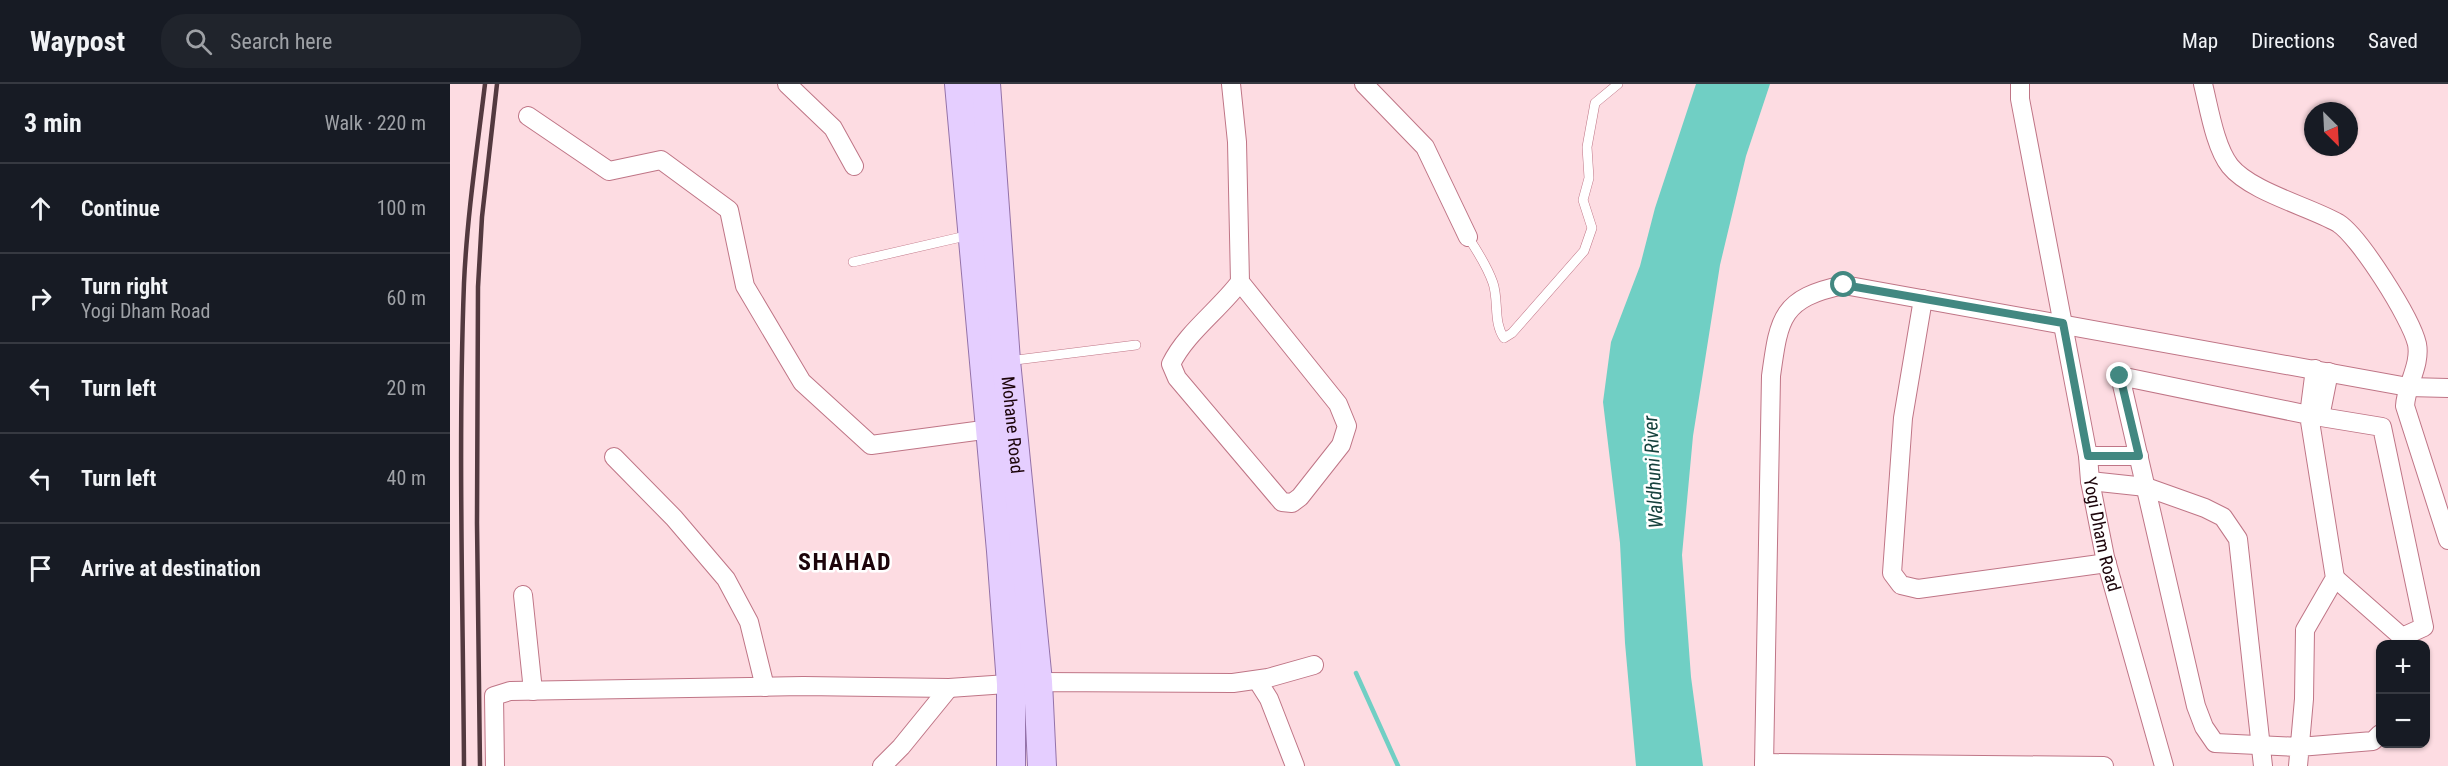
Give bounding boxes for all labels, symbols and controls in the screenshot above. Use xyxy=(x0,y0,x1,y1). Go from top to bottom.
search box xyxy=(161,14,581,68)
text: Waypost xyxy=(30,25,125,58)
icon: search xyxy=(182,25,215,58)
text: Search here xyxy=(230,29,332,54)
text: Map xyxy=(2182,29,2218,53)
text: Directions xyxy=(2251,29,2335,53)
text: Saved xyxy=(2368,29,2418,53)
north arrow xyxy=(2304,102,2358,156)
text: 3 min xyxy=(24,108,82,138)
text: Walk · 220 m xyxy=(325,111,426,135)
icon: ahead xyxy=(24,192,57,225)
text: Continue xyxy=(81,196,160,221)
text: 100 m xyxy=(377,196,426,220)
route start xyxy=(1830,271,1856,297)
text: Turn right xyxy=(81,274,168,299)
icon: right xyxy=(24,282,57,315)
text: 60 m xyxy=(387,286,426,310)
text: Yogi Dham Road xyxy=(81,299,210,323)
route end xyxy=(2106,362,2132,388)
icon: left xyxy=(24,372,57,405)
street label: Mohane Road xyxy=(998,375,1028,474)
text: Turn left xyxy=(81,376,156,401)
text: 20 m xyxy=(387,376,426,400)
water label: Waldhuni River xyxy=(1638,414,1668,529)
icon: left xyxy=(24,462,57,495)
text: Turn left xyxy=(81,466,156,491)
text: 40 m xyxy=(387,466,426,490)
street label: Yogi Dham Road xyxy=(2079,475,2125,594)
district label: SHAHAD xyxy=(798,548,892,576)
icon: arrive xyxy=(24,552,57,585)
text: Arrive at destination xyxy=(81,556,261,581)
map controls xyxy=(2376,640,2430,748)
button: + xyxy=(2376,640,2430,694)
button: − xyxy=(2376,694,2430,748)

